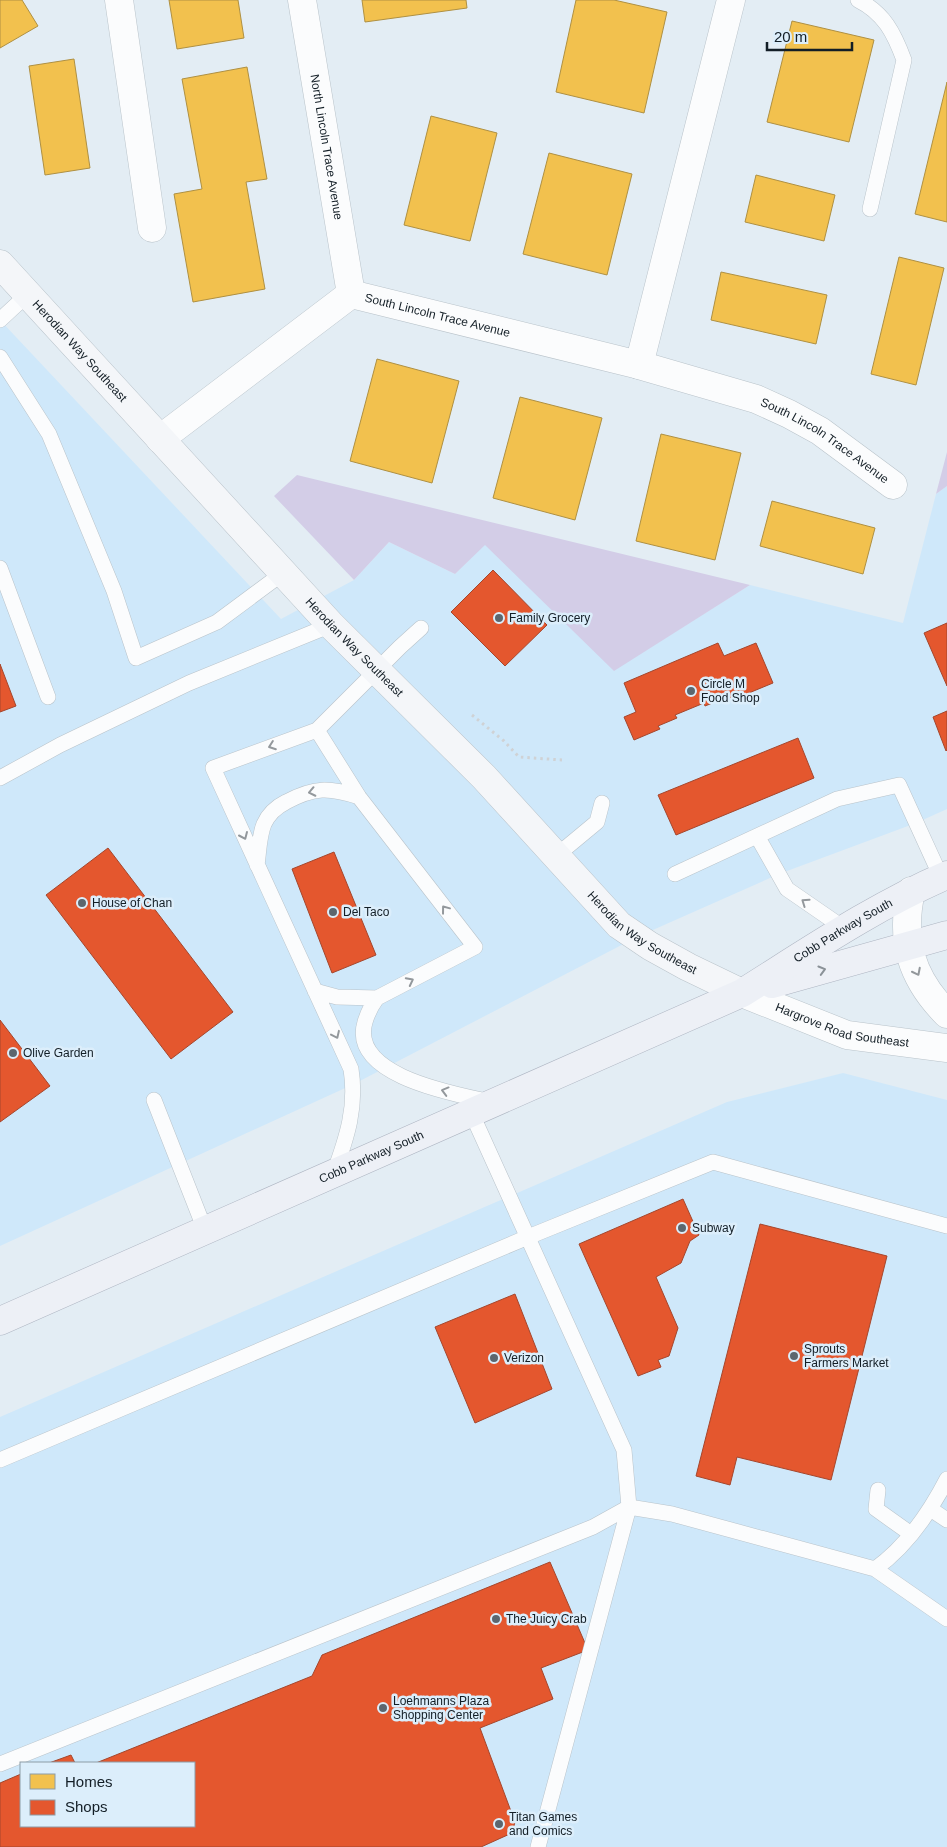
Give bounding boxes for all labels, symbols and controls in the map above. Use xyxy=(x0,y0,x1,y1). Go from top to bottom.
scale bar xyxy=(767,20,852,52)
text: 20 m xyxy=(774,28,807,45)
street label: North Lincoln Trace Avenue xyxy=(307,73,346,221)
street label: South Lincoln Trace Avenue xyxy=(363,291,512,340)
street label: Herodian Way Southeast xyxy=(30,297,130,405)
street label: South Lincoln Trace Avenue xyxy=(758,395,892,487)
street label: Herodian Way Southeast xyxy=(303,595,407,700)
place label: Family Grocery xyxy=(509,611,590,625)
marker: Family Grocery xyxy=(493,612,505,624)
place label: Circle M Food Shop xyxy=(701,677,760,705)
marker: Circle M Food Shop xyxy=(685,685,697,697)
one-way arrow xyxy=(268,740,276,750)
one-way arrow xyxy=(308,786,316,797)
one-way arrow xyxy=(238,831,248,840)
street label: Herodian Way Southeast xyxy=(585,888,700,977)
place label: House of Chan xyxy=(92,896,172,910)
street label: Cobb Parkway South xyxy=(791,896,895,966)
marker: House of Chan xyxy=(76,897,88,909)
one-way arrow xyxy=(801,899,811,908)
place label: Del Taco xyxy=(343,905,390,919)
one-way arrow xyxy=(442,905,451,915)
marker: Del Taco xyxy=(327,906,339,918)
one-way arrow xyxy=(818,965,827,976)
one-way arrow xyxy=(911,967,921,976)
one-way arrow xyxy=(405,977,414,987)
street label: Hargrove Road Southeast xyxy=(773,1000,910,1050)
one-way arrow xyxy=(329,1030,340,1039)
place label: Olive Garden xyxy=(23,1046,94,1060)
marker: Olive Garden xyxy=(7,1047,19,1059)
one-way arrow xyxy=(441,1086,450,1097)
street label: Cobb Parkway South xyxy=(317,1128,426,1186)
place label: Subway xyxy=(692,1221,735,1235)
marker: Subway xyxy=(676,1222,688,1234)
place label: Sprouts Farmers Market xyxy=(804,1342,889,1370)
marker: Sprouts Farmers Market xyxy=(788,1350,800,1362)
place label: Verizon xyxy=(504,1351,544,1365)
marker: Verizon xyxy=(488,1352,500,1364)
place label: The Juicy Crab xyxy=(506,1612,587,1626)
marker: The Juicy Crab xyxy=(490,1613,502,1625)
place label: Loehmanns Plaza Shopping Center xyxy=(393,1694,489,1722)
marker: Loehmanns Plaza Shopping Center xyxy=(377,1702,389,1714)
legend xyxy=(20,1762,195,1827)
text: Homes xyxy=(65,1773,113,1790)
text: Shops xyxy=(65,1798,108,1815)
place label: Titan Games and Comics xyxy=(509,1810,577,1838)
marker: Titan Games and Comics xyxy=(493,1818,505,1830)

